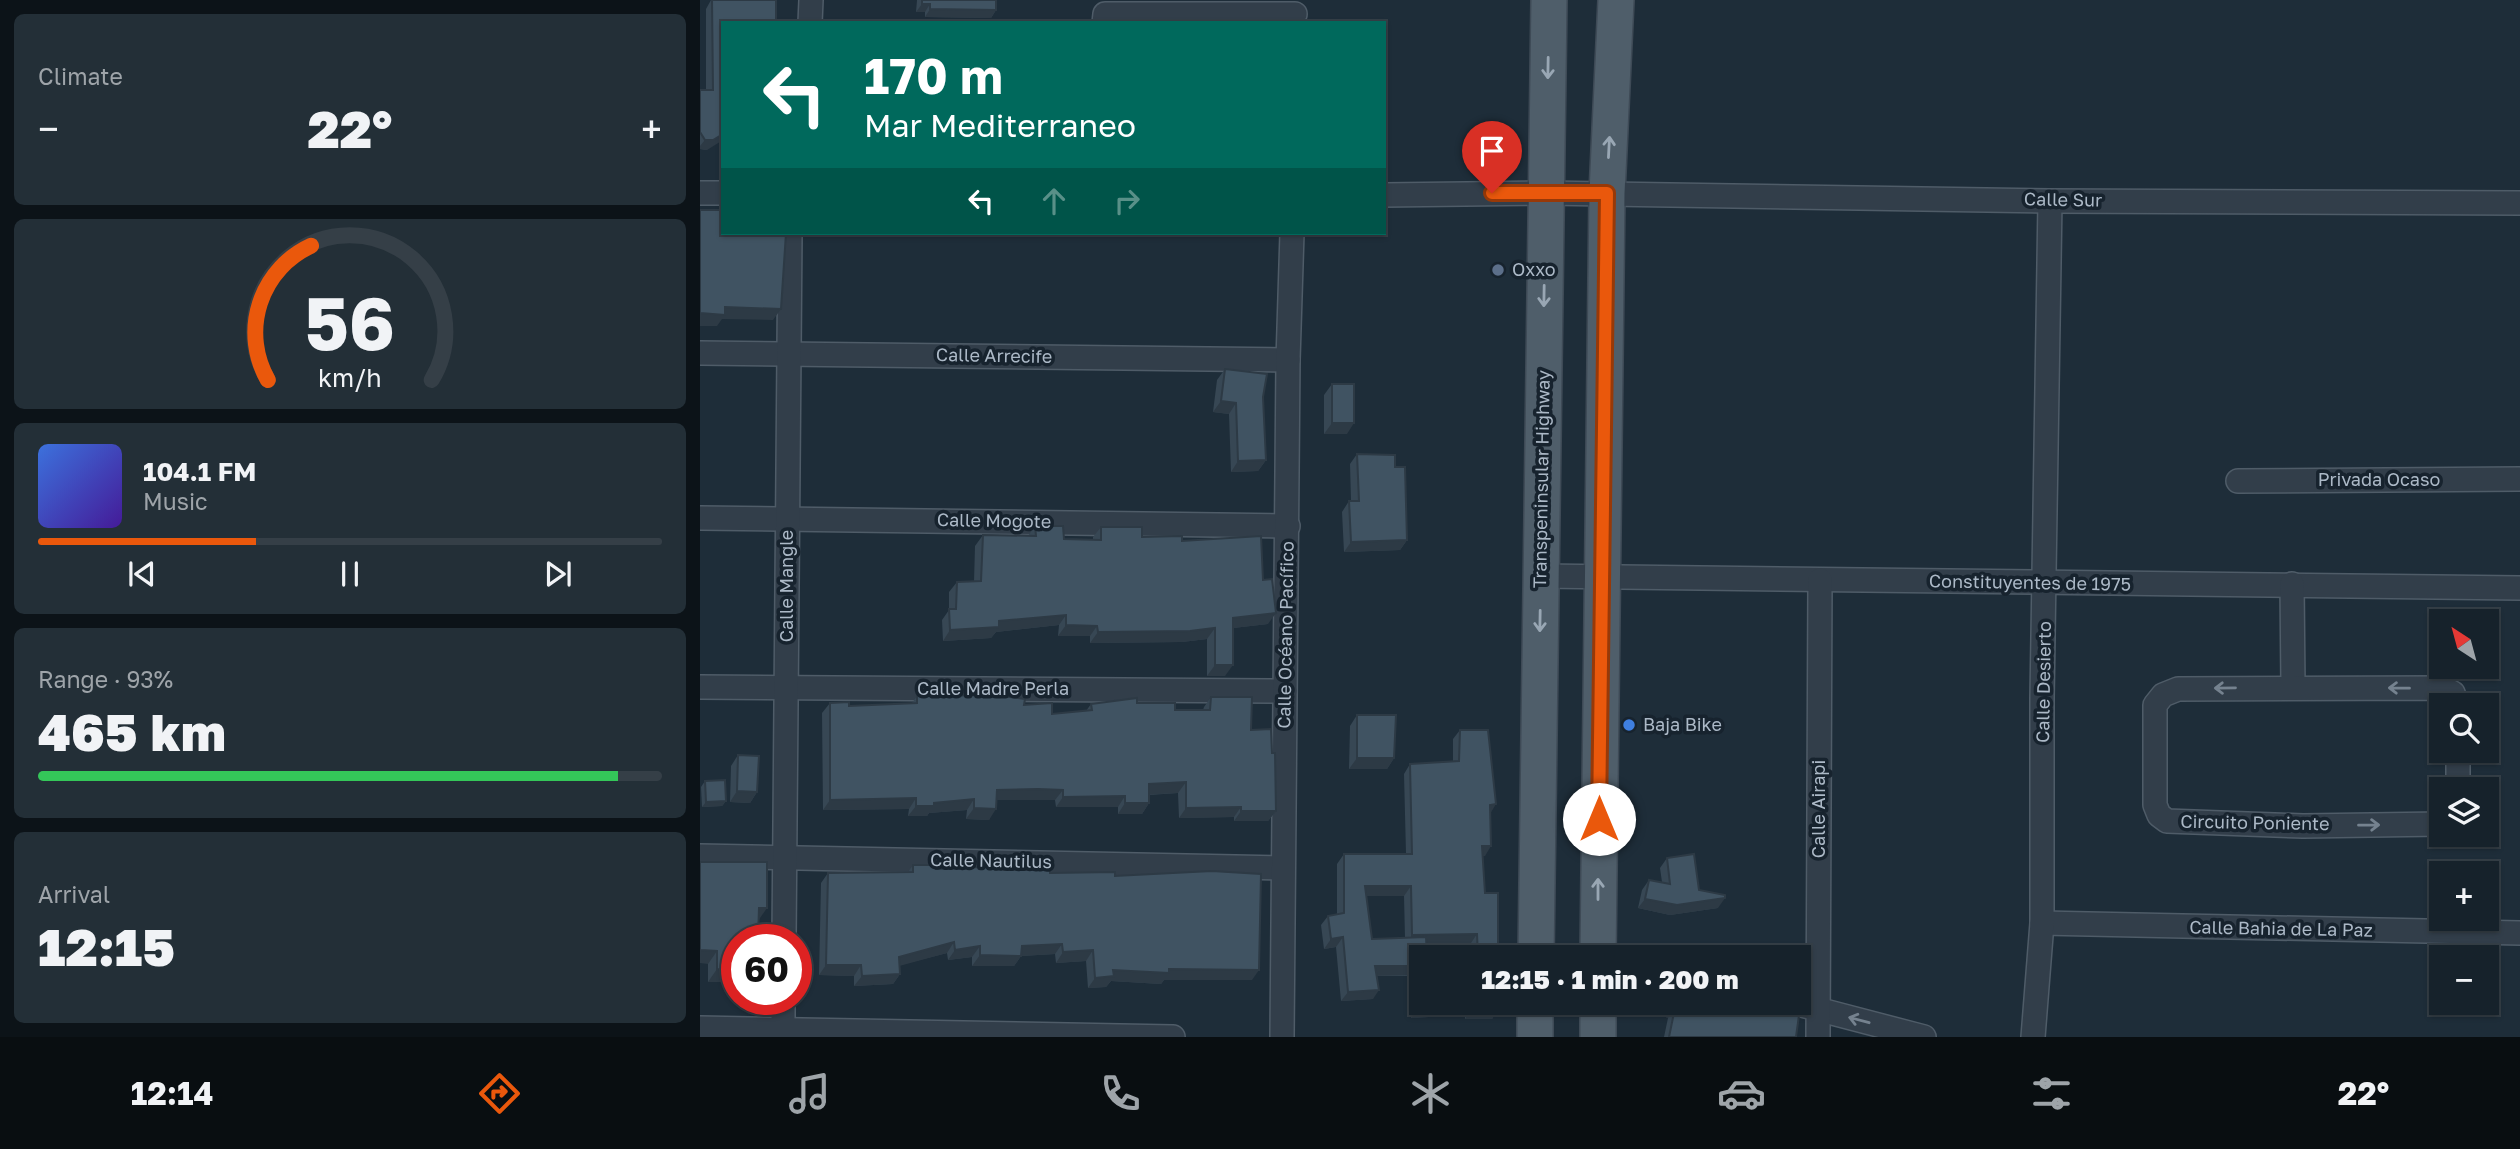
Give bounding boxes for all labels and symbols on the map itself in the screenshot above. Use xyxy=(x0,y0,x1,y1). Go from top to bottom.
one-way arrow xyxy=(1542,56,1555,79)
pin xyxy=(1462,121,1522,193)
one-way arrow xyxy=(1603,136,1616,159)
street label: Calle Sur xyxy=(2024,187,2102,211)
place label: Oxxo xyxy=(1512,258,1556,280)
marker: Oxxo xyxy=(1490,262,1506,278)
one-way arrow xyxy=(1537,284,1551,307)
street label: Calle Arrecife xyxy=(936,343,1052,367)
street label: Transpeninsular Highway xyxy=(1528,370,1554,588)
street label: Privada Ocaso xyxy=(2318,468,2440,490)
street label: Calle Mogote xyxy=(937,508,1051,532)
street label: Calle Mangle xyxy=(775,530,797,642)
street label: Calle Océano Pacífico xyxy=(1272,541,1298,729)
street label: Constituyentes de 1975 xyxy=(1929,569,2131,595)
one-way arrow xyxy=(1533,609,1547,632)
north arrow xyxy=(2429,609,2499,679)
street label: Calle Desierto xyxy=(2031,621,2055,743)
street label: Calle Madre Perla xyxy=(917,677,1069,699)
one-way arrow xyxy=(2214,681,2237,695)
one-way arrow xyxy=(2388,681,2411,694)
place label: Baja Bike xyxy=(1643,713,1722,735)
marker: Baja Bike xyxy=(1621,717,1637,733)
street label: Calle Airapi xyxy=(1807,760,1829,858)
position arrow xyxy=(1562,782,1636,856)
street label: Circuito Poniente xyxy=(2180,810,2330,834)
one-way arrow xyxy=(2357,818,2380,832)
street label: Calle Nautilus xyxy=(930,848,1052,872)
one-way arrow xyxy=(1591,878,1605,901)
street label: Calle Bahia de La Paz xyxy=(2189,915,2373,941)
speed limit sign: 60 xyxy=(721,924,812,1015)
one-way arrow xyxy=(1848,1012,1870,1025)

